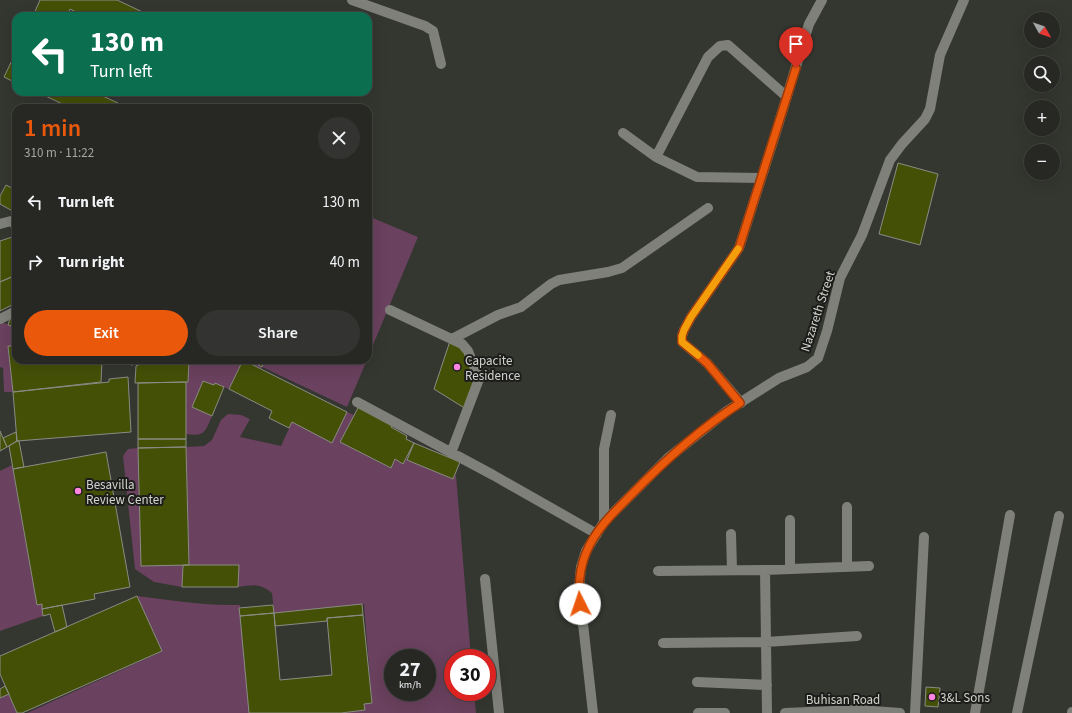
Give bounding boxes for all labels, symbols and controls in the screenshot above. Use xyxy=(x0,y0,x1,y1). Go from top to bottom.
north arrow xyxy=(1024,12,1060,48)
map controls xyxy=(1024,12,1060,180)
text: 130 m xyxy=(90,22,164,62)
pin xyxy=(779,27,813,68)
icon: left xyxy=(24,28,76,80)
icon: arrive xyxy=(785,33,807,55)
button: search xyxy=(1024,56,1060,92)
text: Turn left xyxy=(90,59,152,84)
button: + xyxy=(1024,100,1060,136)
text: 1 min xyxy=(24,111,81,146)
button: close xyxy=(318,117,360,159)
text: 310 m · 11:22 xyxy=(24,144,94,162)
button: − xyxy=(1024,144,1060,180)
icon: left xyxy=(24,191,46,213)
text: Turn left xyxy=(58,192,114,213)
text: 130 m xyxy=(322,192,360,213)
icon: right xyxy=(24,251,46,273)
text: Turn right xyxy=(58,252,124,273)
text: 40 m xyxy=(330,252,360,273)
street label: Nazareth Street xyxy=(796,268,840,354)
button: Exit xyxy=(24,310,188,356)
button: Share xyxy=(196,310,360,356)
place label: Capacite Residence xyxy=(465,352,520,385)
marker: Capacite Residence xyxy=(452,362,462,372)
place label: Besavilla Review Center xyxy=(86,476,164,509)
marker: Besavilla Review Center xyxy=(73,486,83,496)
position arrow xyxy=(559,583,601,625)
speed limit sign: 30 xyxy=(444,649,496,701)
text: 27 xyxy=(399,656,421,684)
text: km/h xyxy=(399,678,421,692)
place label: 3&L Sons xyxy=(940,689,990,707)
street label: Buhisan Road xyxy=(806,691,880,709)
marker: 3&L Sons xyxy=(927,692,937,702)

